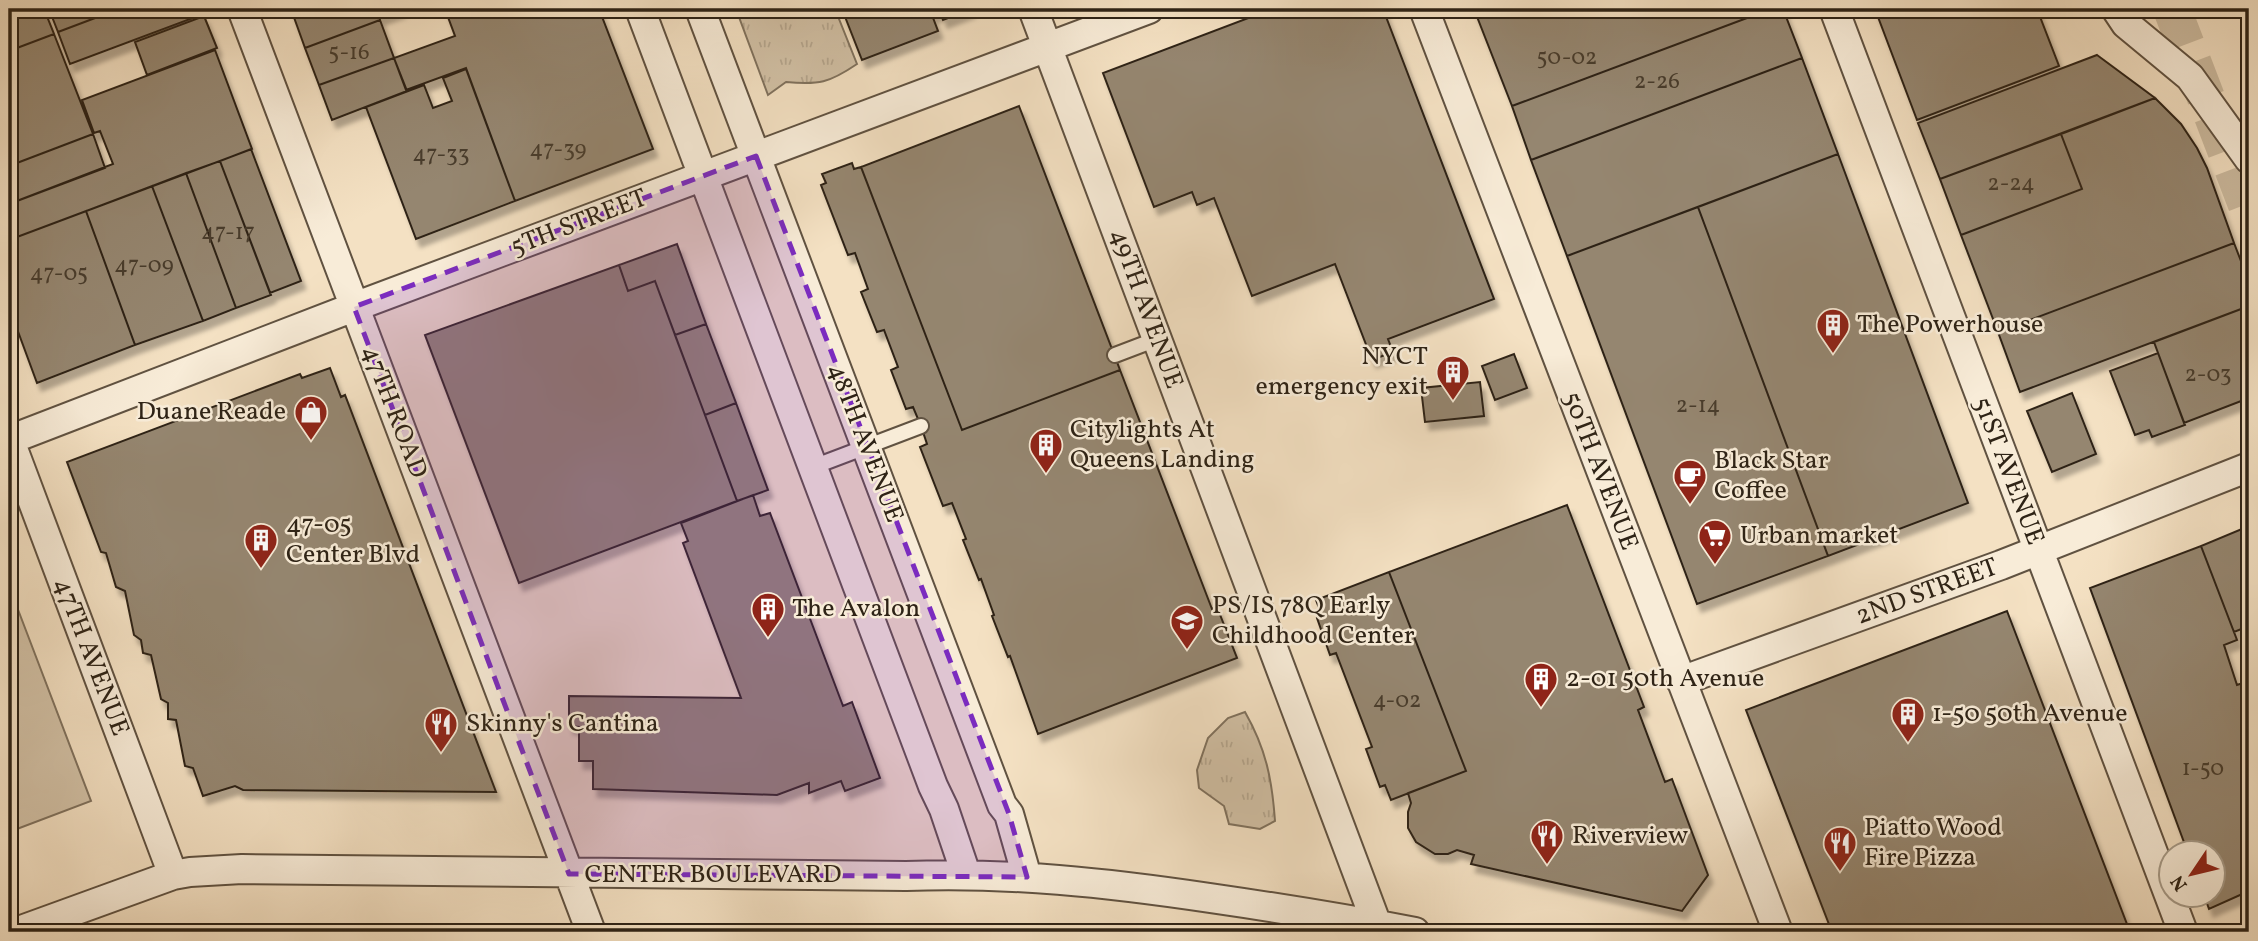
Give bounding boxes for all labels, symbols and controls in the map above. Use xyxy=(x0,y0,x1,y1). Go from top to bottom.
house number: 5-16 xyxy=(328,37,370,69)
house number: 50-02 xyxy=(1537,42,1597,74)
house number: 2-26 xyxy=(1634,66,1680,98)
house number: 47-39 xyxy=(530,134,586,166)
house number: 47-33 xyxy=(412,139,470,171)
house number: 2-24 xyxy=(1987,168,2035,200)
street label: 5TH STREET xyxy=(506,181,652,265)
house number: 47-17 xyxy=(201,217,255,249)
street label: 49TH AVENUE xyxy=(1100,224,1192,394)
house number: 47-09 xyxy=(114,250,174,282)
house number: 47-05 xyxy=(30,258,88,290)
building icon: The Powerhouse xyxy=(1814,306,1852,355)
place label: The Powerhouse xyxy=(1857,307,2043,343)
place label: NYCT emergency exit xyxy=(1255,339,1428,405)
street label: 47TH ROAD xyxy=(352,340,436,484)
building icon: NYCT emergency exit xyxy=(1434,353,1472,402)
street label: 48TH AVENUE xyxy=(818,358,912,528)
house number: 2-03 xyxy=(2184,359,2232,391)
street label: 50TH AVENUE xyxy=(1553,386,1647,556)
house number: 2-14 xyxy=(1676,390,1720,422)
street label: 51ST AVENUE xyxy=(1963,392,2053,550)
shop icon: Duane Reade xyxy=(292,393,330,442)
place label: Duane Reade xyxy=(137,394,286,430)
place label: Citylights At Queens Landing xyxy=(1070,412,1255,478)
building icon: Citylights At Queens Landing xyxy=(1027,426,1065,475)
place label: Black Star Coffee xyxy=(1714,443,1829,509)
cafe icon: Black Star Coffee xyxy=(1671,457,1709,506)
place label: 47-05 Center Blvd xyxy=(286,507,420,573)
supermarket icon: Urban market xyxy=(1696,517,1734,566)
place label: Urban market xyxy=(1740,518,1898,554)
building icon: 47-05 Center Blvd xyxy=(242,521,280,570)
street label: 2ND STREET xyxy=(1851,550,2003,634)
street label: 47TH AVENUE xyxy=(44,573,138,741)
place label: PS/IS 78Q Early Childhood Center xyxy=(1212,588,1415,654)
building icon: The Avalon xyxy=(749,590,787,639)
place label: The Avalon xyxy=(792,591,920,627)
school or university icon: PS/IS 78Q Early Childhood Center xyxy=(1168,602,1206,651)
building icon: 2-01 50th Avenue xyxy=(1522,660,1560,709)
place label: 2-01 50th Avenue xyxy=(1566,661,1764,697)
house number: 4-02 xyxy=(1373,685,1421,717)
building icon: 1-50 50th Avenue xyxy=(1889,695,1927,744)
place label: 1-50 50th Avenue xyxy=(1932,696,2128,732)
restaurant icon: Skinny's Cantina xyxy=(422,705,460,754)
place label: Skinny's Cantina xyxy=(466,706,659,742)
house number: 1-50 xyxy=(2182,753,2224,785)
place label: Piatto Wood Fire Pizza xyxy=(1864,810,2002,876)
restaurant icon: Riverview xyxy=(1528,817,1566,866)
place label: Riverview xyxy=(1572,818,1688,854)
restaurant icon: Piatto Wood Fire Pizza xyxy=(1821,824,1859,873)
north arrow xyxy=(2156,839,2226,909)
street label: CENTER BOULEVARD xyxy=(585,857,841,893)
text: N xyxy=(2165,869,2194,896)

